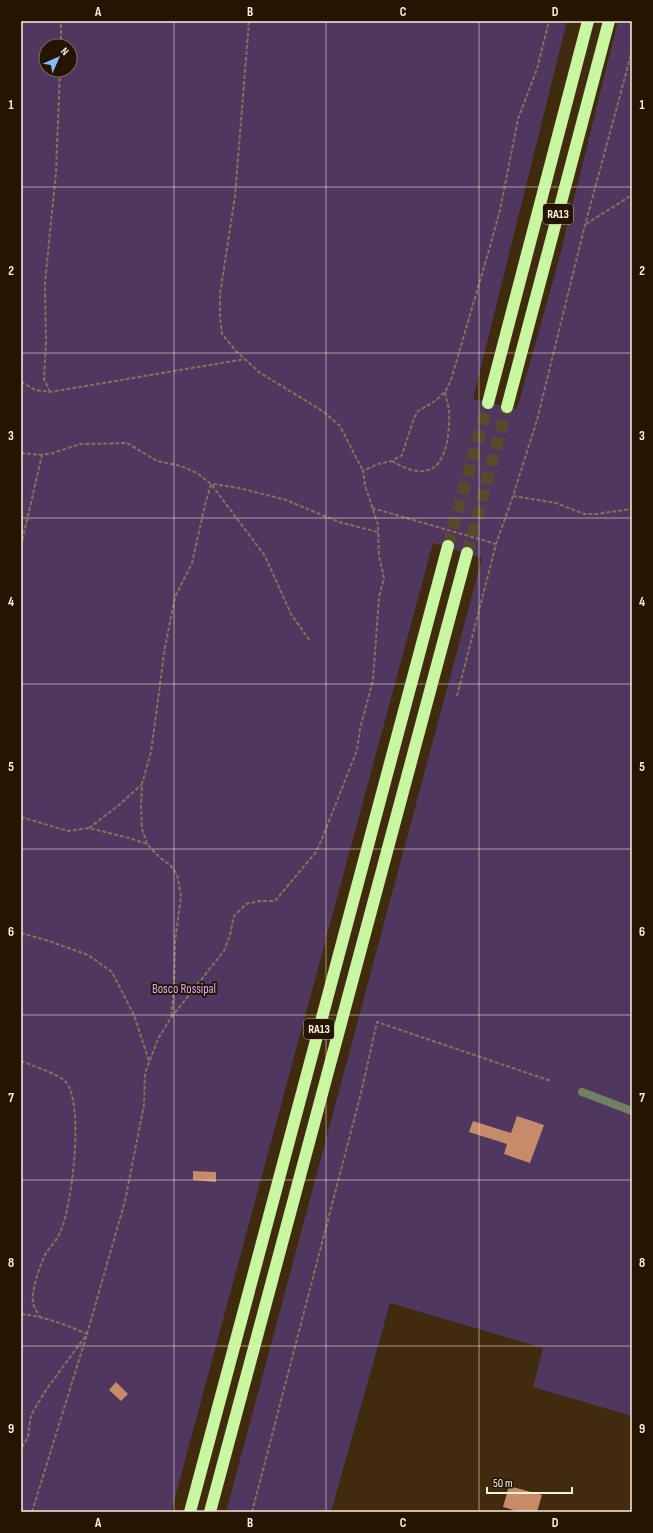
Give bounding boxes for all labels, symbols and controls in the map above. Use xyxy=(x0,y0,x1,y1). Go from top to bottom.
text: A xyxy=(94,4,102,20)
text: B xyxy=(247,4,253,20)
text: C xyxy=(400,4,407,20)
text: D xyxy=(552,4,559,20)
north arrow xyxy=(38,38,78,78)
text: N xyxy=(58,45,71,58)
text: 1 xyxy=(8,97,14,113)
text: 1 xyxy=(639,97,645,113)
road number: RA13 xyxy=(543,204,573,224)
text: 2 xyxy=(8,263,14,279)
text: 2 xyxy=(639,263,645,279)
text: 3 xyxy=(8,428,14,444)
text: 3 xyxy=(639,428,645,444)
text: 4 xyxy=(8,594,14,610)
text: 4 xyxy=(639,594,645,610)
text: 5 xyxy=(8,759,14,775)
text: 5 xyxy=(639,759,645,775)
text: 6 xyxy=(8,924,14,940)
text: 6 xyxy=(639,924,645,940)
park label: Bosco Rossipal xyxy=(152,981,216,997)
road number: RA13 xyxy=(304,1019,334,1039)
text: 7 xyxy=(8,1090,14,1106)
text: 7 xyxy=(639,1090,645,1106)
text: 8 xyxy=(8,1255,14,1271)
text: 8 xyxy=(639,1255,645,1271)
text: 9 xyxy=(8,1421,14,1437)
text: 9 xyxy=(639,1421,645,1437)
scale bar xyxy=(487,1469,572,1495)
text: 50 m xyxy=(493,1476,513,1491)
text: A xyxy=(94,1515,102,1531)
text: B xyxy=(247,1515,253,1531)
text: C xyxy=(400,1515,407,1531)
text: D xyxy=(552,1515,559,1531)

